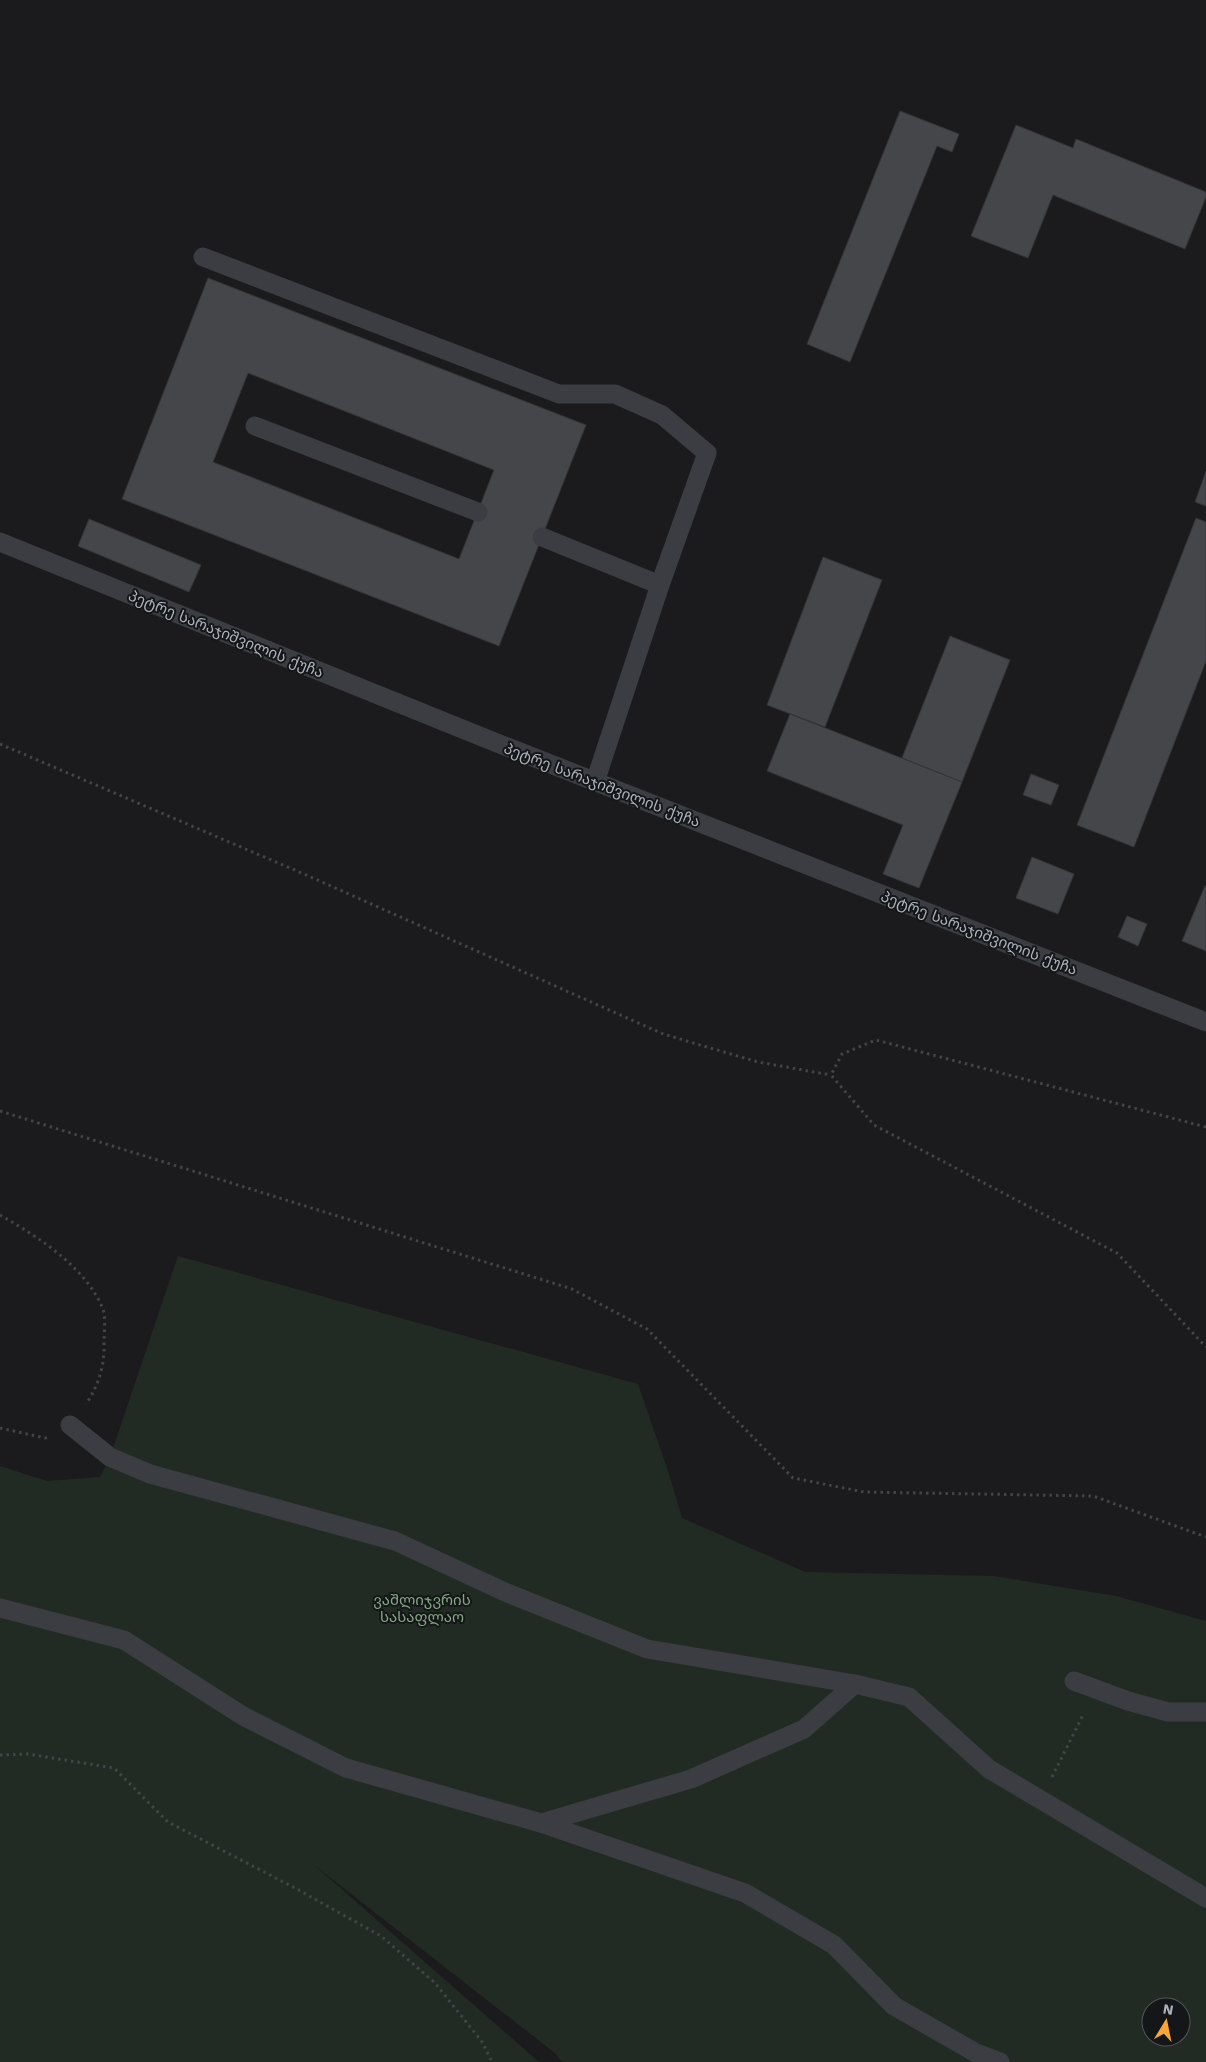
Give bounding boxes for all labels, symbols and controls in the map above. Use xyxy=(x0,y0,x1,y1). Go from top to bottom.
street label: პეტრე სარაჯიშვილის ქუჩა xyxy=(126,587,326,681)
street label: პეტრე სარაჯიშვილის ქუჩა xyxy=(501,739,703,831)
street label: პეტრე სარაჯიშვილის ქუჩა xyxy=(878,887,1080,979)
park label: ვაშლიჯვრის სასაფლაო xyxy=(373,1591,471,1626)
north arrow xyxy=(1141,1997,1191,2047)
text: N xyxy=(1162,2000,1175,2018)

